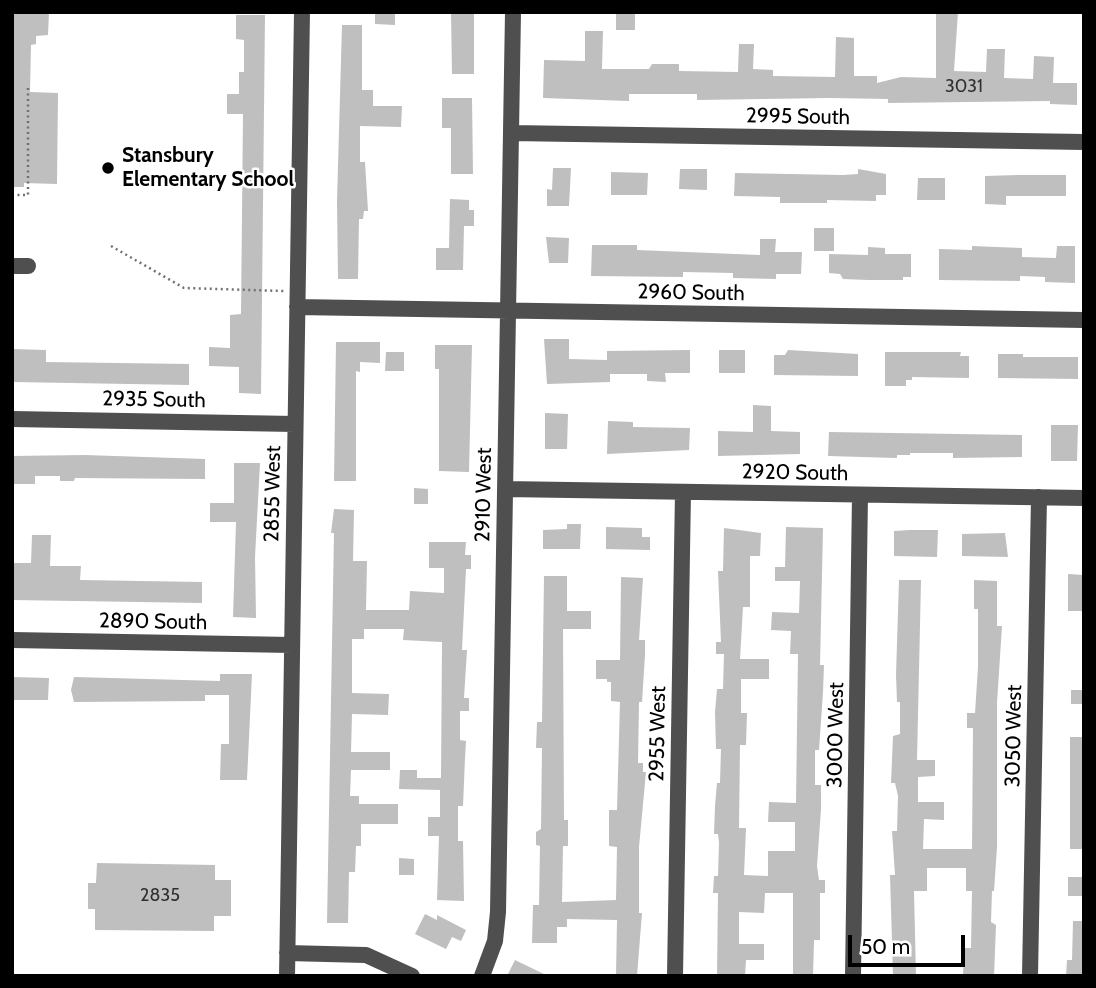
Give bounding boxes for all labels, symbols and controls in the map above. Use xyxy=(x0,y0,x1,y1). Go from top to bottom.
house number: 3031 xyxy=(945,76,983,98)
street label: 2995 South xyxy=(746,103,850,131)
place label: Stansbury Elementary School xyxy=(122,143,294,193)
marker: Stansbury Elementary School xyxy=(100,160,116,176)
street label: 2960 South xyxy=(637,279,745,307)
street label: 2935 South xyxy=(102,386,206,414)
street label: 2855 West xyxy=(260,445,286,543)
street label: 2910 West xyxy=(471,447,497,543)
street label: 2920 South xyxy=(741,459,849,487)
street label: 2890 South xyxy=(99,608,207,636)
street label: 3000 West xyxy=(822,682,850,788)
street label: 3050 West xyxy=(1001,685,1027,787)
street label: 2955 West xyxy=(645,686,671,782)
house number: 2835 xyxy=(140,885,180,907)
scale bar xyxy=(851,922,968,966)
text: 50 m xyxy=(861,934,910,959)

